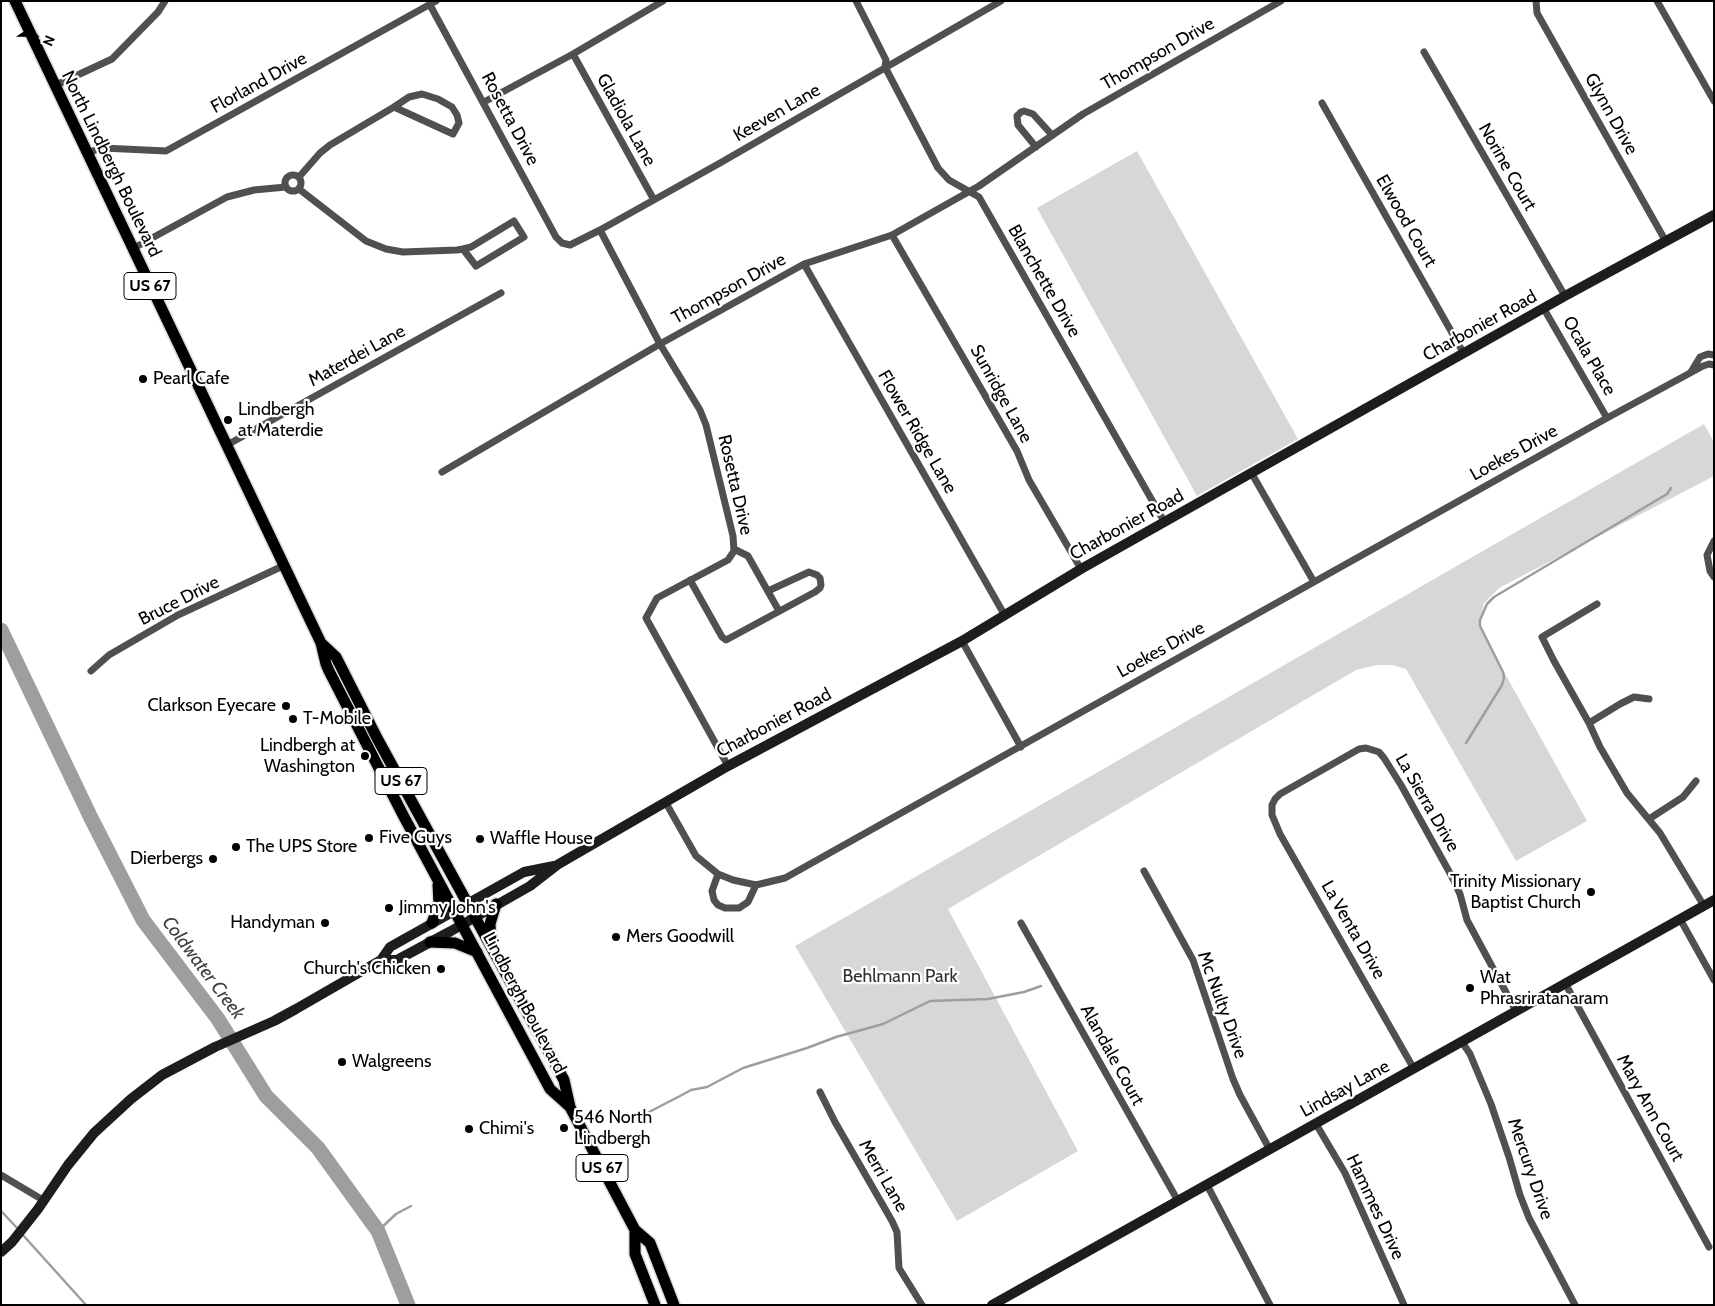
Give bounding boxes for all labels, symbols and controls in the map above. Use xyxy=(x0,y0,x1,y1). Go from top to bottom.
north arrow xyxy=(10,10,60,60)
street label: Thompson Drive xyxy=(1098,13,1218,95)
text: N xyxy=(39,33,59,49)
street label: Florland Drive xyxy=(207,48,311,118)
street label: North Lindbergh Boulevard xyxy=(56,67,166,261)
street label: Rosetta Drive xyxy=(476,69,544,169)
street label: Gladiola Lane xyxy=(592,70,660,170)
street label: Glynn Drive xyxy=(1580,70,1642,158)
street label: Keeven Lane xyxy=(730,79,824,147)
street label: Norine Court xyxy=(1473,120,1541,214)
street label: Elwood Court xyxy=(1371,171,1441,271)
street label: Blanchette Drive xyxy=(1003,221,1085,341)
street label: Thompson Drive xyxy=(668,249,790,329)
road number: US 67 xyxy=(124,272,176,300)
street label: Charbonier Road xyxy=(1419,286,1541,366)
street label: Ocala Place xyxy=(1558,313,1620,399)
street label: Materdei Lane xyxy=(305,320,409,392)
street label: Sunridge Lane xyxy=(965,341,1037,447)
street label: Flower Ridge Lane xyxy=(873,366,961,498)
place label: Pearl Cafe xyxy=(153,368,230,390)
marker: Pearl Cafe xyxy=(137,373,149,385)
place label: Lindbergh at Materdie xyxy=(238,399,323,442)
marker: Lindbergh at Materdie xyxy=(222,414,234,426)
street label: Loekes Drive xyxy=(1466,420,1562,486)
street label: Rosetta Drive xyxy=(713,433,757,537)
street label: Charbonier Road xyxy=(1066,485,1188,565)
street label: Bruce Drive xyxy=(135,572,223,630)
street label: Loekes Drive xyxy=(1113,617,1209,683)
street label: Charbonier Road xyxy=(713,684,835,762)
place label: Clarkson Eyecare xyxy=(148,695,276,717)
marker: Clarkson Eyecare xyxy=(280,700,292,712)
place label: T-Mobile xyxy=(303,708,371,730)
marker: T-Mobile xyxy=(287,713,299,725)
place label: Lindbergh at Washington xyxy=(260,735,355,778)
marker: Lindbergh at Washington xyxy=(359,750,371,762)
street label: La Sierra Drive xyxy=(1390,750,1464,856)
road number: US 67 xyxy=(375,768,427,794)
place label: Five Guys xyxy=(379,827,452,849)
place label: Waffle House xyxy=(490,828,593,850)
marker: Five Guys xyxy=(363,832,375,844)
marker: Waffle House xyxy=(474,833,486,845)
place label: The UPS Store xyxy=(246,836,357,858)
marker: The UPS Store xyxy=(230,841,242,853)
place label: Dierbergs xyxy=(130,848,203,870)
marker: Dierbergs xyxy=(207,853,219,865)
place label: Trinity Missionary Baptist Church xyxy=(1450,871,1581,914)
street label: La Venta Drive xyxy=(1316,877,1390,983)
marker: Trinity Missionary Baptist Church xyxy=(1585,886,1597,898)
place label: Jimmy John's xyxy=(399,897,496,919)
marker: Jimmy John's xyxy=(383,902,395,914)
water label: Coldwater Creek xyxy=(157,912,249,1024)
place label: Handyman xyxy=(230,912,315,934)
marker: Handyman xyxy=(319,917,331,929)
place label: Mers Goodwill xyxy=(626,926,734,948)
street label: Lindbergh Boulevard xyxy=(478,929,570,1077)
marker: Mers Goodwill xyxy=(610,931,622,943)
street label: Mc Nulty Drive xyxy=(1193,949,1251,1061)
place label: Church's Chicken xyxy=(304,958,431,980)
marker: Church's Chicken xyxy=(435,963,447,975)
park label: Behlmann Park xyxy=(842,966,958,988)
place label: Wat Phrasriratanaram xyxy=(1480,967,1609,1010)
marker: Wat Phrasriratanaram xyxy=(1464,982,1476,994)
street label: Alandale Court xyxy=(1075,1001,1149,1109)
place label: Walgreens xyxy=(352,1051,432,1073)
street label: Mary Ann Court xyxy=(1612,1051,1688,1165)
marker: Walgreens xyxy=(336,1056,348,1068)
street label: Lindsay Lane xyxy=(1297,1056,1393,1122)
place label: 546 North Lindbergh xyxy=(574,1107,652,1150)
street label: Mercury Drive xyxy=(1503,1115,1557,1223)
place label: Chimi's xyxy=(479,1118,534,1140)
marker: 546 North Lindbergh xyxy=(558,1122,570,1134)
marker: Chimi's xyxy=(463,1123,475,1135)
street label: Merri Lane xyxy=(854,1136,912,1216)
street label: Hammes Drive xyxy=(1341,1151,1409,1263)
road number: US 67 xyxy=(576,1154,628,1182)

